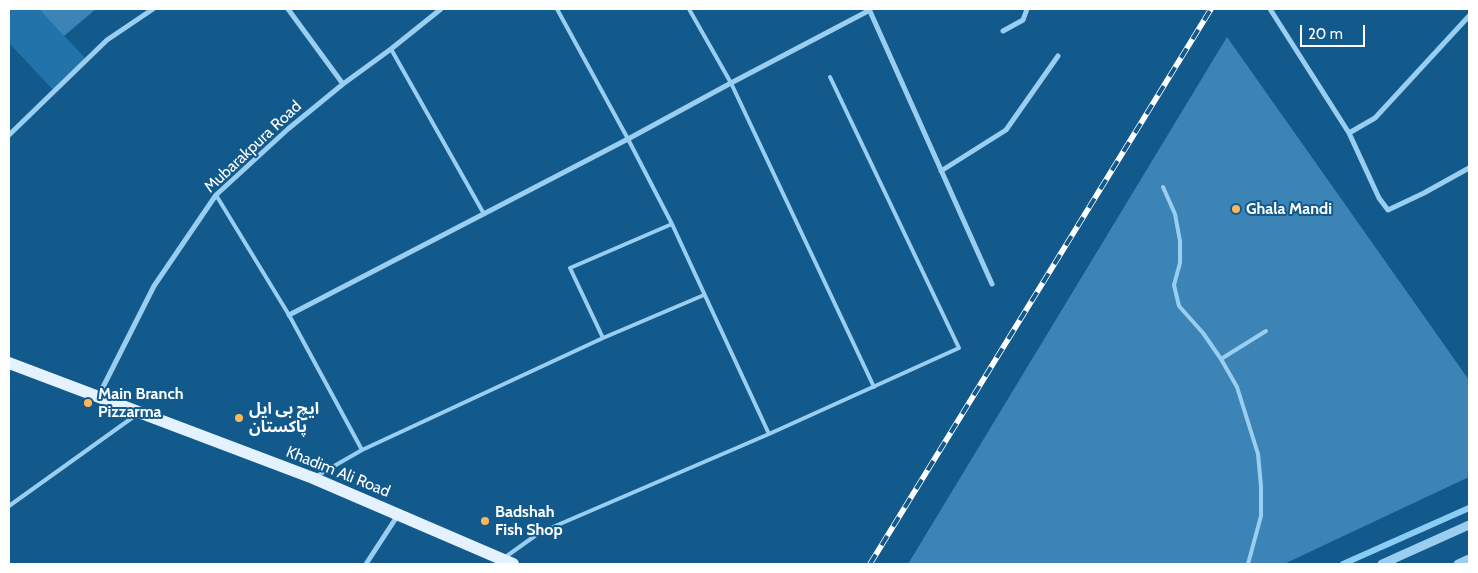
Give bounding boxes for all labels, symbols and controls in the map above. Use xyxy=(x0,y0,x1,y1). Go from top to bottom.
scale bar xyxy=(1303,15,1368,47)
text: 20 m xyxy=(1308,25,1343,43)
street label: Mubarakpura Road xyxy=(200,97,306,197)
place label: Ghala Mandi xyxy=(1246,199,1332,219)
marker: Ghala Mandi xyxy=(1230,203,1242,215)
place label: Main Branch Pizzarma xyxy=(98,384,183,422)
marker: Main Branch Pizzarma xyxy=(82,397,94,409)
place label: ایچ بی ایل پاکستان xyxy=(249,399,319,437)
marker: ایچ بی ایل پاکستان xyxy=(233,412,245,424)
street label: Khadim Ali Road xyxy=(283,442,393,502)
place label: Badshah Fish Shop xyxy=(495,502,563,540)
marker: Badshah Fish Shop xyxy=(479,515,491,527)

